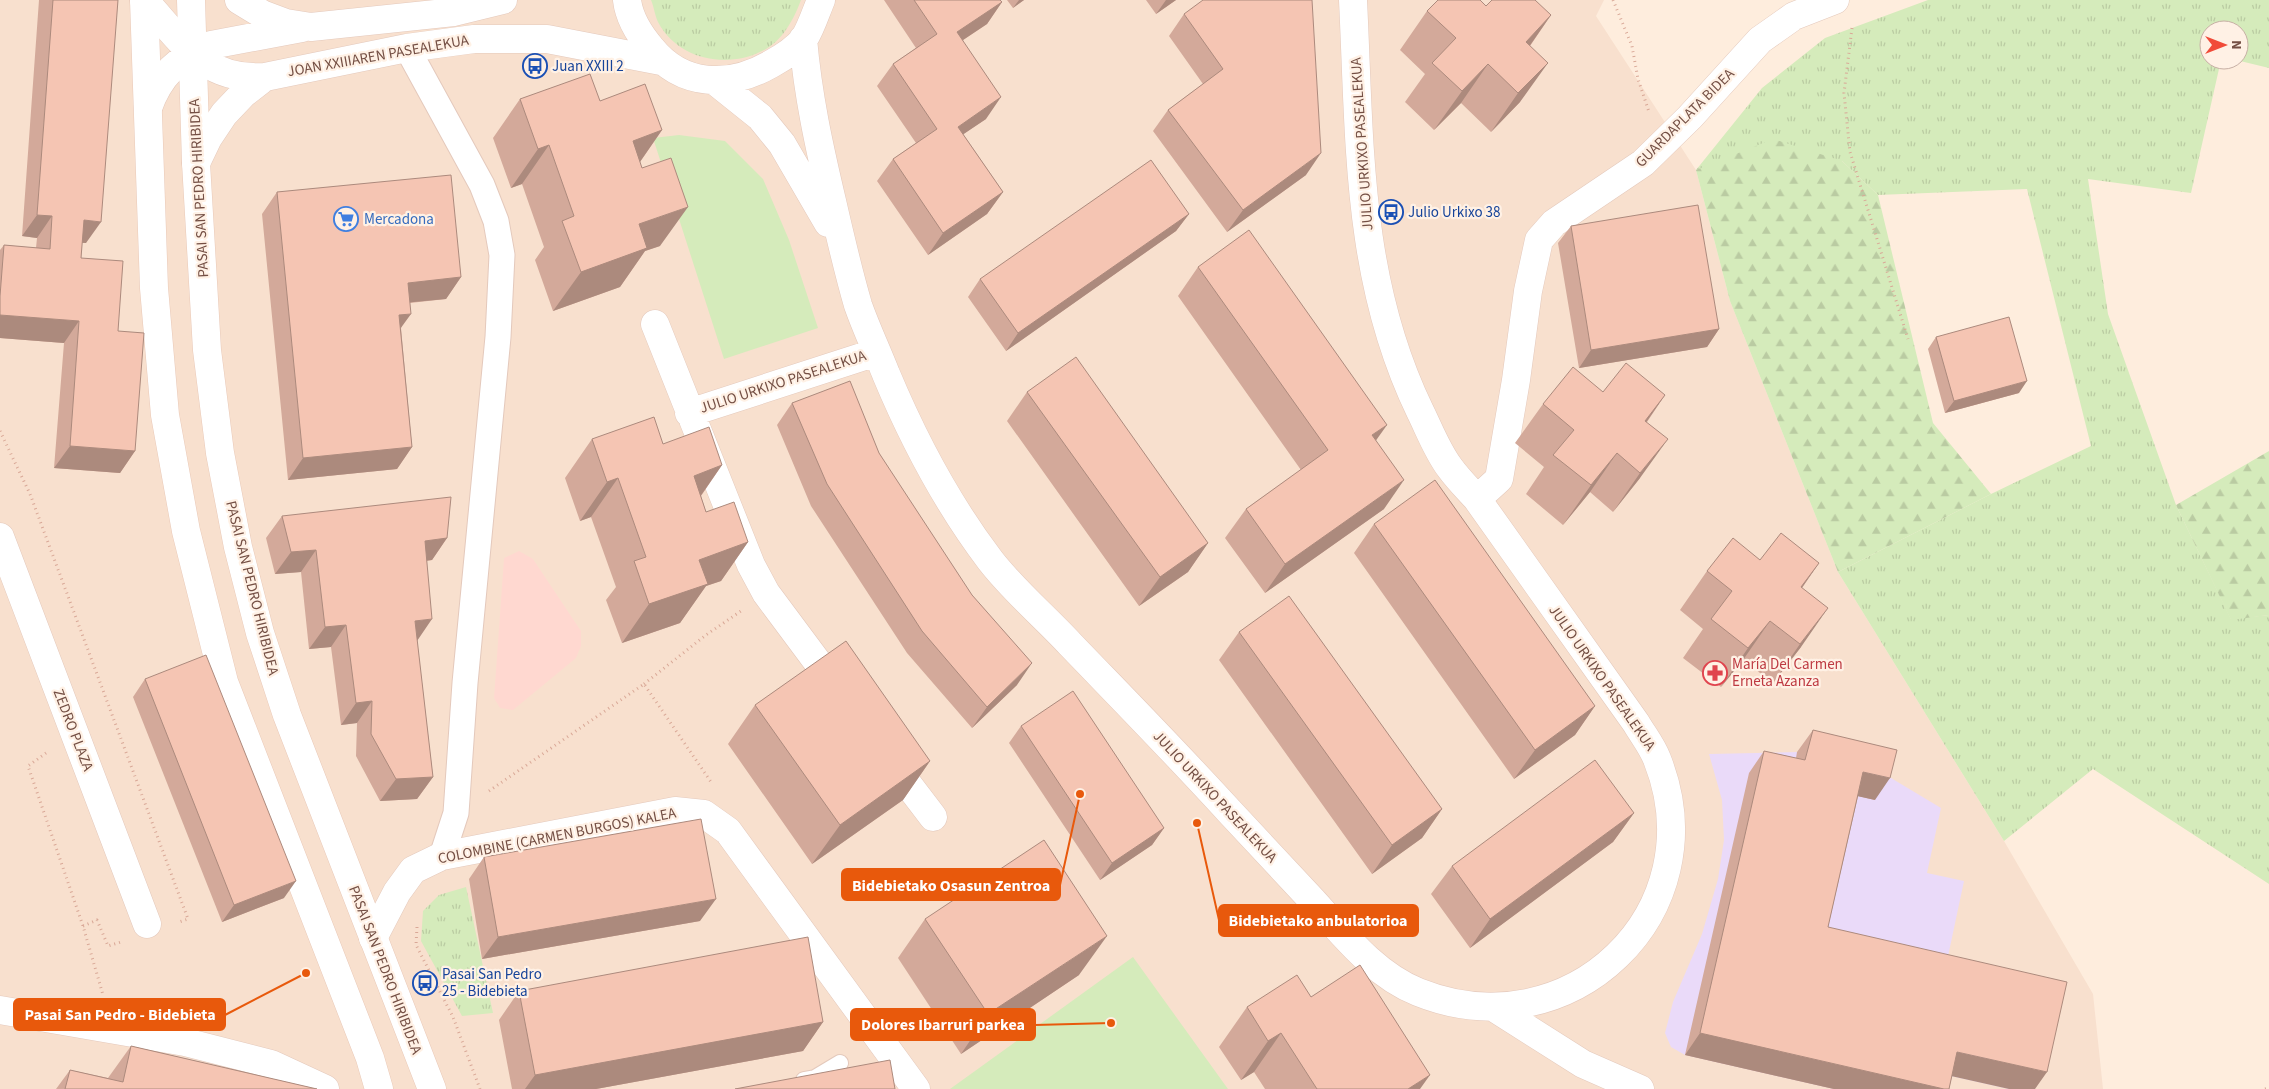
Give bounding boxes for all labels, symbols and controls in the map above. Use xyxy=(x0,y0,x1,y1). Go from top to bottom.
north arrow xyxy=(2199,20,2249,70)
street label: JOAN XXIIIAREN PASEALEKUA xyxy=(286,30,471,82)
text: N xyxy=(2226,40,2246,50)
bus stop icon: Juan XXIII 2 xyxy=(522,53,548,79)
place label: Juan XXIII 2 xyxy=(552,56,624,77)
street label: JULIO URKIXO PASEALEKUA xyxy=(1345,56,1379,231)
street label: GUARDAPLATA BIDEA xyxy=(1631,63,1740,172)
street label: PASAI SAN PEDRO HIRIBIDEA xyxy=(184,97,214,278)
bus stop icon: Julio Urkixo 38 xyxy=(1378,199,1404,225)
place label: Julio Urkixo 38 xyxy=(1408,202,1500,223)
supermarket icon: Mercadona xyxy=(333,206,359,232)
place label: Mercadona xyxy=(364,209,434,230)
street label: JULIO URKIXO PASEALEKUA xyxy=(697,345,870,419)
street label: PASAI SAN PEDRO HIRIBIDEA xyxy=(220,498,284,678)
street label: JULIO URKIXO PASEALEKUA xyxy=(1544,601,1661,756)
place label: María Del Carmen Erneta Azanza xyxy=(1732,654,1843,692)
pharmacy icon: María Del Carmen Erneta Azanza xyxy=(1702,660,1728,686)
street label: ZEDRO PLAZA xyxy=(48,686,99,775)
street label: JULIO URKIXO PASEALEKUA xyxy=(1148,726,1282,868)
street label: COLOMBINE (CARMEN BURGOS) KALEA xyxy=(436,802,679,869)
callout: Bidebietako Osasun Zentroa xyxy=(842,869,1060,900)
text: Bidebietako Osasun Zentroa xyxy=(852,875,1050,897)
street label: PASAI SAN PEDRO HIRIBIDEA xyxy=(343,883,427,1058)
callout: Bidebietako anbulatorioa xyxy=(1219,905,1418,936)
text: Bidebietako anbulatorioa xyxy=(1228,910,1408,932)
place label: Pasai San Pedro 25 - Bidebieta xyxy=(442,964,542,1002)
bus stop icon: Pasai San Pedro 25 - Bidebieta xyxy=(412,970,438,996)
callout: Pasai San Pedro - Bidebieta xyxy=(14,999,225,1030)
text: Pasai San Pedro - Bidebieta xyxy=(24,1004,216,1026)
callout: Dolores Ibarruri parkea xyxy=(851,1009,1035,1040)
text: Dolores Ibarruri parkea xyxy=(861,1014,1025,1036)

